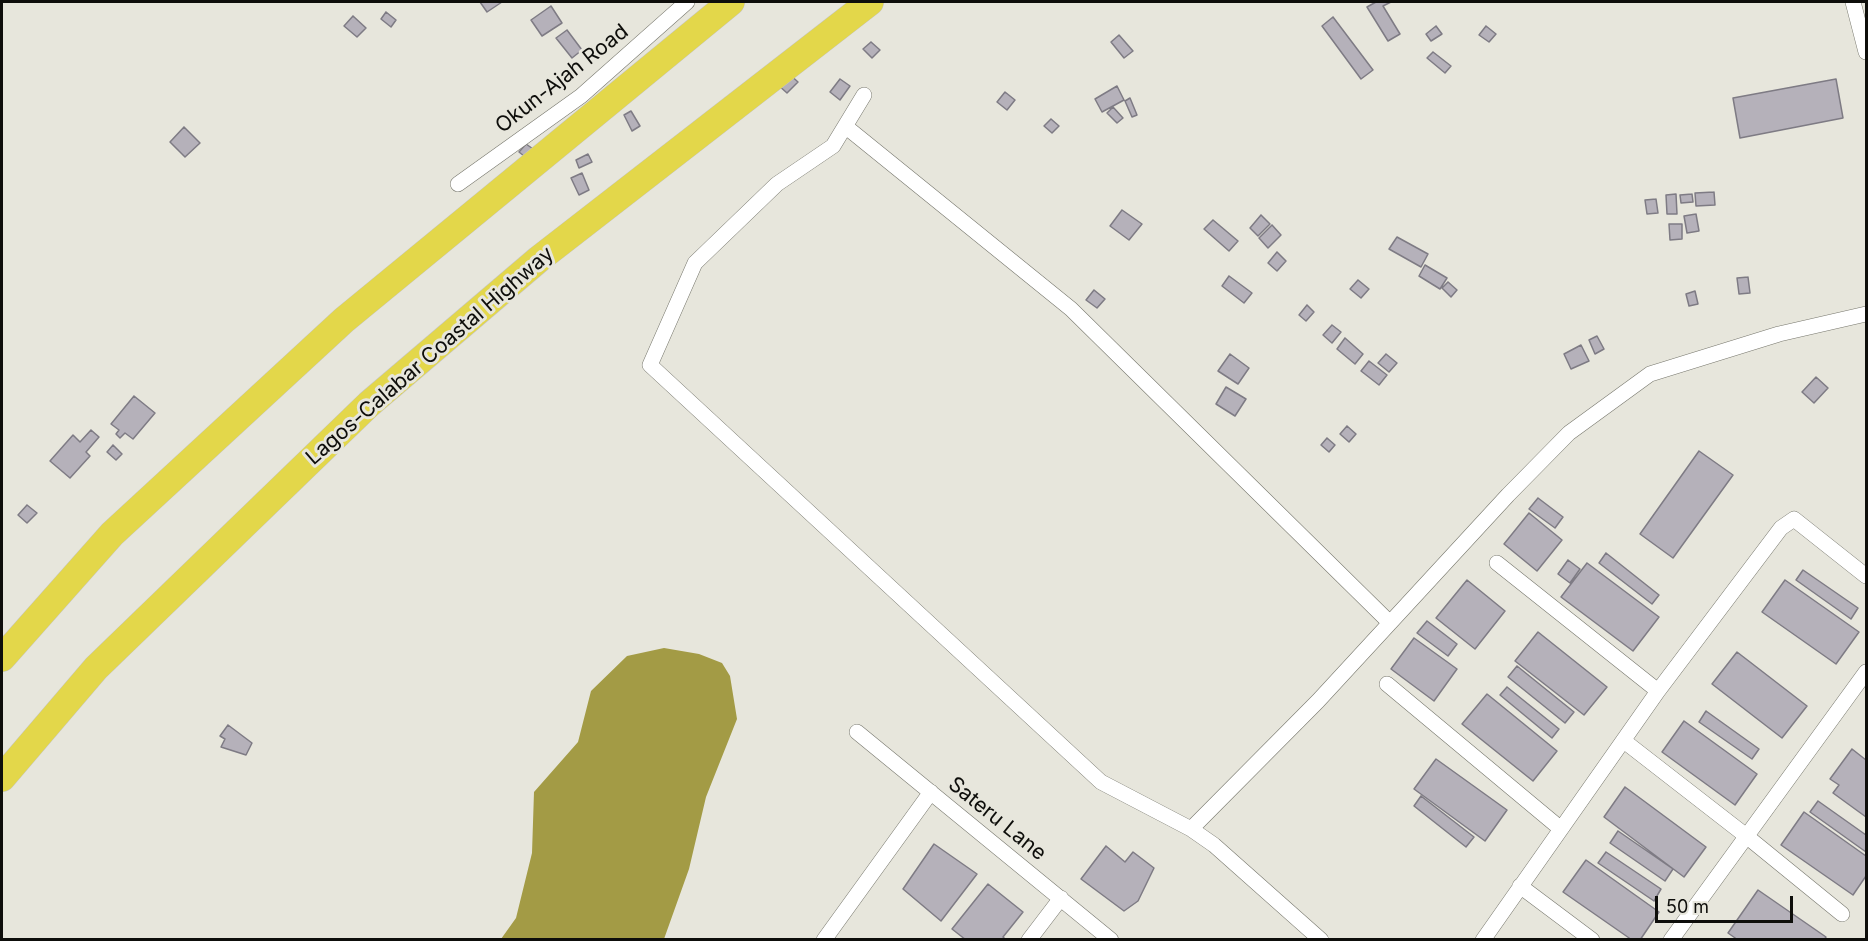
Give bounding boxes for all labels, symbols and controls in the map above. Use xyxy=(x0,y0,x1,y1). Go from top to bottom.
street label: Okun-Ajah Road xyxy=(491,19,633,139)
street label: Lagos-Calabar Coastal Highway xyxy=(301,242,559,470)
street label: Sateru Lane xyxy=(943,772,1051,866)
scale bar xyxy=(1658,884,1796,922)
text: 50 m xyxy=(1666,896,1709,917)

